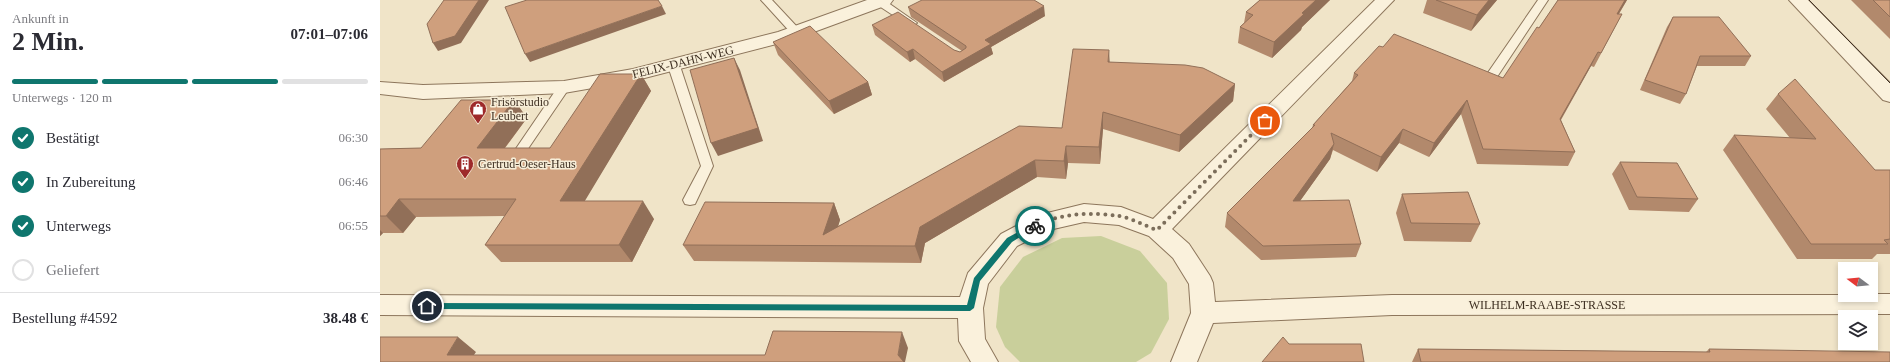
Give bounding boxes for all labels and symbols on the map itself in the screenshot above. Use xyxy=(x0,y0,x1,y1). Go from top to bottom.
street label: FELIX-DAHN-WEG xyxy=(631,43,735,81)
place label: Frisörstudio Leubert xyxy=(491,95,549,123)
shop icon: Frisörstudio Leubert xyxy=(468,99,488,124)
pin xyxy=(1248,104,1282,138)
building icon: Gertrud-Oeser-Haus xyxy=(455,154,475,179)
place label: Gertrud-Oeser-Haus xyxy=(478,157,576,171)
courier xyxy=(1015,206,1055,246)
north arrow xyxy=(1838,262,1878,302)
pin xyxy=(410,289,444,323)
street label: WILHELM-RAABE-STRASSE xyxy=(1469,298,1625,312)

